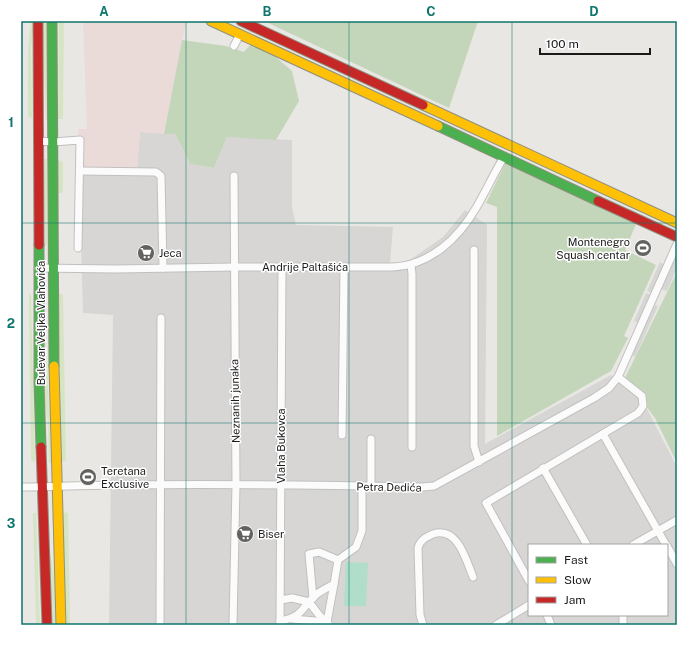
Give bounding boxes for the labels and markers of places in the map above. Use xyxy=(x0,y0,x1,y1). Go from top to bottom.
place label: Montenegro Squash centar xyxy=(556,236,630,261)
sports icon: Montenegro Squash centar xyxy=(633,238,653,258)
supermarket icon: Jeca xyxy=(136,243,156,263)
place label: Jeca xyxy=(159,247,182,259)
place label: Teretana Exclusive xyxy=(101,465,149,490)
sports icon: Teretana Exclusive xyxy=(78,467,98,487)
supermarket icon: Biser xyxy=(235,524,255,544)
place label: Biser xyxy=(258,528,284,540)

